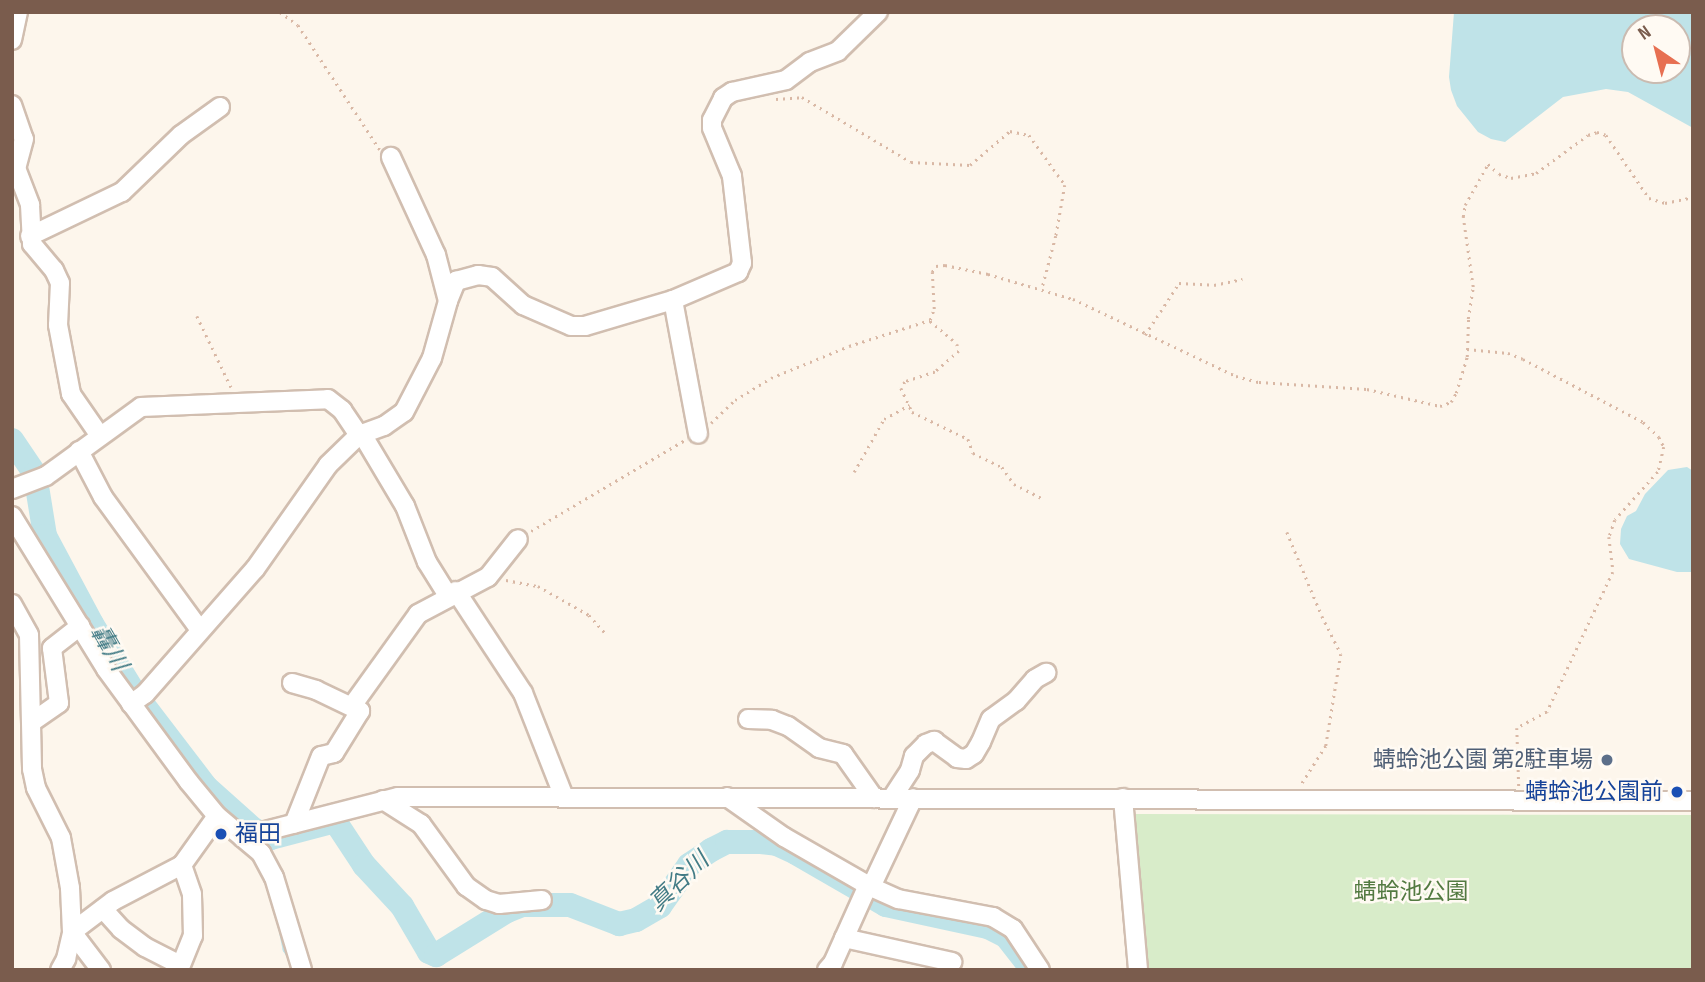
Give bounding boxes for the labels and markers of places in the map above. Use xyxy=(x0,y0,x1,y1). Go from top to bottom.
place label: 蜻蛉池公園 第2駐車場 xyxy=(1373,746,1593,774)
marker: 蜻蛉池公園 第2駐車場 xyxy=(1599,752,1615,768)
place label: 蜻蛉池公園前 xyxy=(1525,778,1663,806)
marker: 蜻蛉池公園前 xyxy=(1669,784,1685,800)
place label: 福田 xyxy=(235,820,281,848)
marker: 福田 xyxy=(213,826,229,842)

